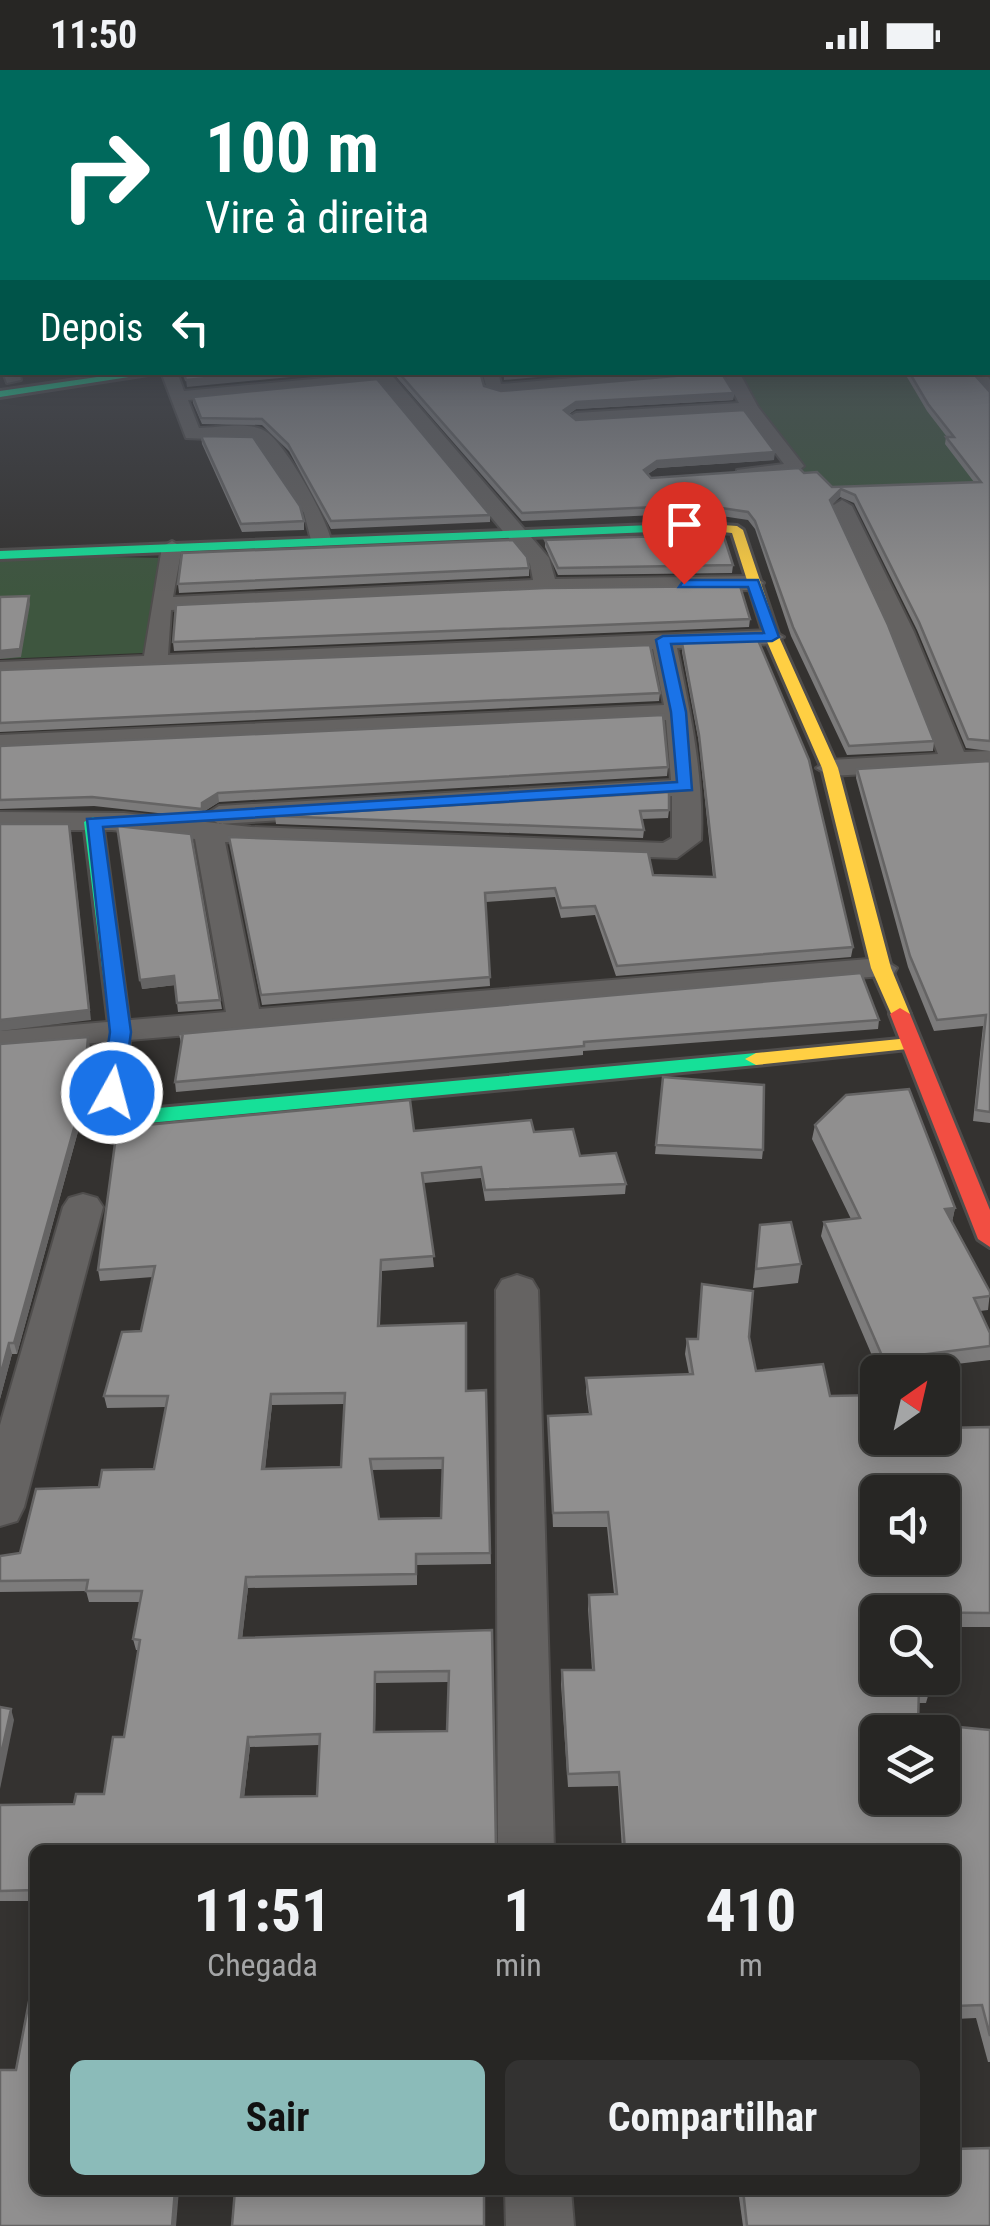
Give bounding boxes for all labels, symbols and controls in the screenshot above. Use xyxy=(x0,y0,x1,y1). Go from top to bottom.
text: 11:50 xyxy=(50,13,137,57)
text: 100 m xyxy=(205,107,379,189)
icon: right xyxy=(40,110,170,240)
text: Vire à direita xyxy=(205,191,429,244)
icon: left xyxy=(163,300,218,355)
text: Depois xyxy=(40,306,143,350)
pin xyxy=(642,482,727,585)
icon: arrive xyxy=(657,497,712,552)
position arrow xyxy=(60,1041,164,1145)
north arrow xyxy=(860,1355,960,1455)
map controls xyxy=(860,1355,960,1815)
button: sound xyxy=(860,1475,960,1575)
button: search xyxy=(860,1595,960,1695)
button: layers xyxy=(860,1715,960,1815)
text: 11:51 xyxy=(194,1875,331,1946)
text: 1 xyxy=(503,1875,534,1946)
text: 410 xyxy=(705,1875,796,1946)
text: Chegada xyxy=(207,1946,318,1984)
text: min xyxy=(495,1946,542,1984)
text: m xyxy=(739,1946,763,1984)
button: Sair xyxy=(70,2060,485,2175)
button: Compartilhar xyxy=(505,2060,920,2175)

